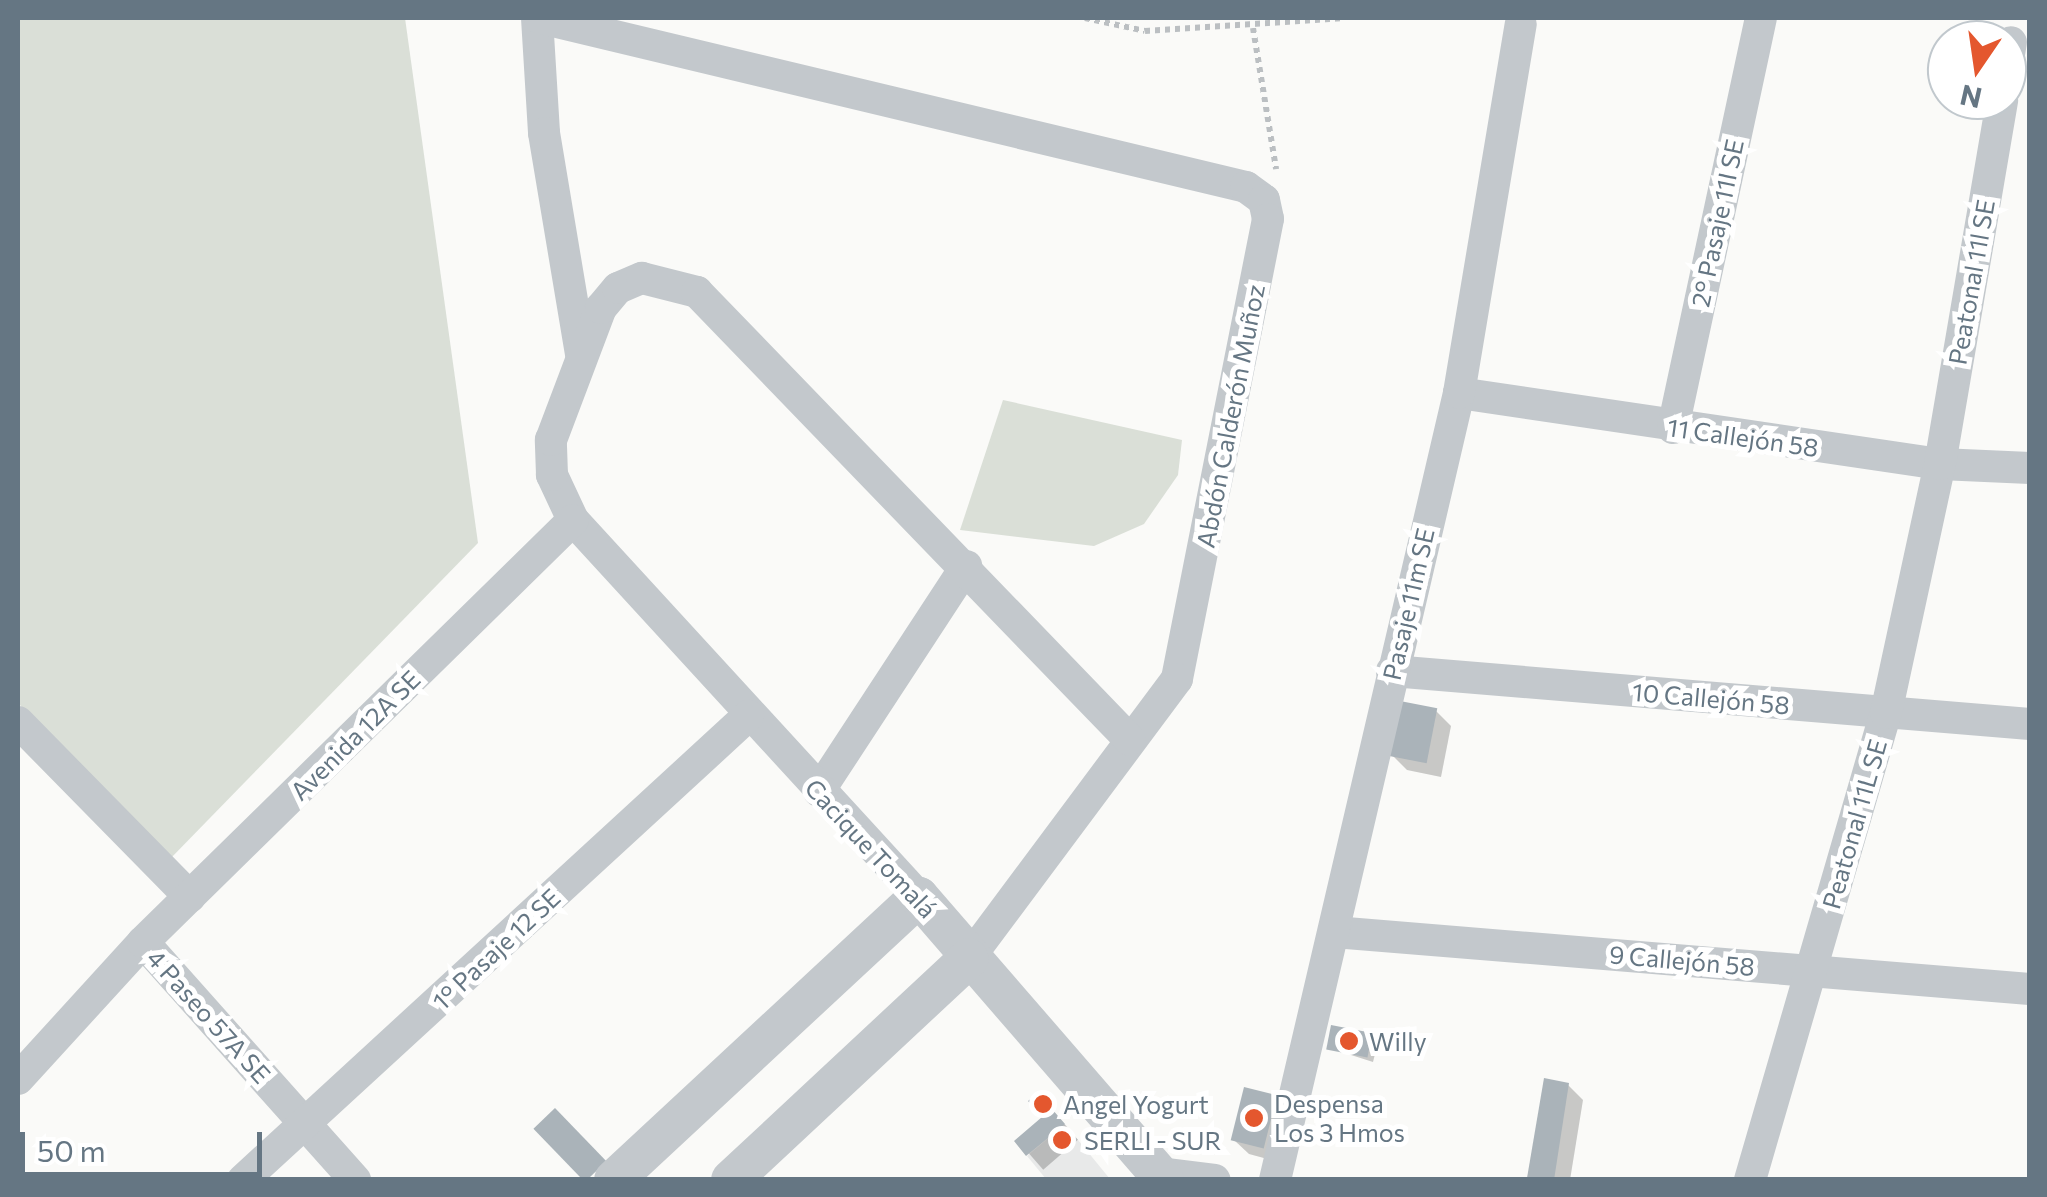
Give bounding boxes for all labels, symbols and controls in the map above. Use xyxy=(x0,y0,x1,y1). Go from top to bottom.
north arrow xyxy=(1927,20,2027,120)
text: N xyxy=(1957,78,1985,116)
street label: 2° Pasaje 11I SE xyxy=(1685,136,1749,310)
street label: Peatonal 11l SE xyxy=(1942,197,2000,367)
street label: Abdón Calderón Muñoz xyxy=(1190,282,1270,550)
street label: 11 Callejón 58 xyxy=(1666,412,1820,462)
street label: Pasaje 11m SE xyxy=(1376,525,1440,683)
street label: Avenida 12A SE xyxy=(284,664,426,806)
street label: 10 Callejón 58 xyxy=(1631,676,1791,720)
street label: Peatonal 11L SE xyxy=(1815,736,1893,912)
street label: Cacique Tomalá xyxy=(799,772,943,924)
street label: 1° Pasaje 12 SE xyxy=(426,882,566,1016)
street label: 9 Callejón 58 xyxy=(1608,939,1756,981)
street label: 4 Paseo 57A SE xyxy=(141,943,277,1089)
place label: Willy xyxy=(1369,1026,1427,1056)
marker: Willy xyxy=(1338,1030,1360,1052)
place label: Angel Yogurt xyxy=(1063,1089,1209,1119)
place label: Despensa Los 3 Hmos xyxy=(1274,1089,1405,1148)
marker: Angel Yogurt xyxy=(1032,1093,1054,1115)
marker: Despensa Los 3 Hmos xyxy=(1243,1107,1265,1129)
scale bar xyxy=(25,1112,268,1174)
place label: SERLI - SUR xyxy=(1084,1125,1221,1155)
marker: SERLI - SUR xyxy=(1049,1127,1075,1153)
text: 50 m xyxy=(37,1131,106,1168)

